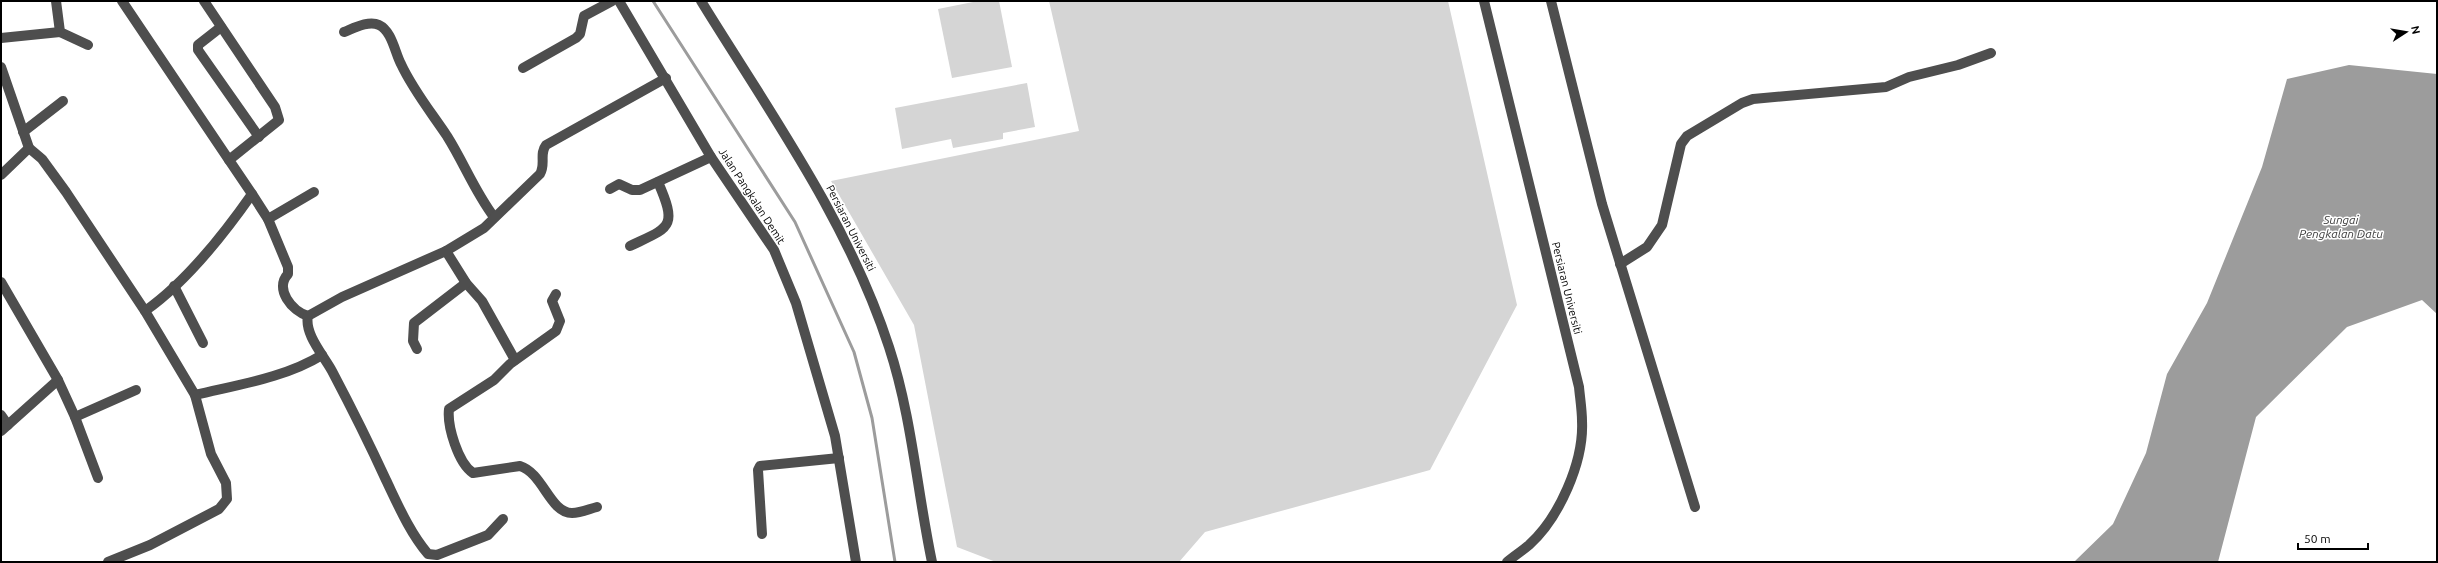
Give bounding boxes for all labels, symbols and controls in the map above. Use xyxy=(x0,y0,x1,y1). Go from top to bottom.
north arrow xyxy=(2386,12,2426,52)
text: N xyxy=(2409,25,2423,35)
street label: Jalan Pangkalan Demit xyxy=(716,146,788,247)
street label: Persiaran Universiti xyxy=(824,183,878,273)
water label: Sungai Pengkalan Datu xyxy=(2299,213,2383,240)
street label: Persiaran Universiti xyxy=(1550,241,1584,335)
scale bar xyxy=(2298,525,2368,551)
text: 50 m xyxy=(2304,532,2331,545)

